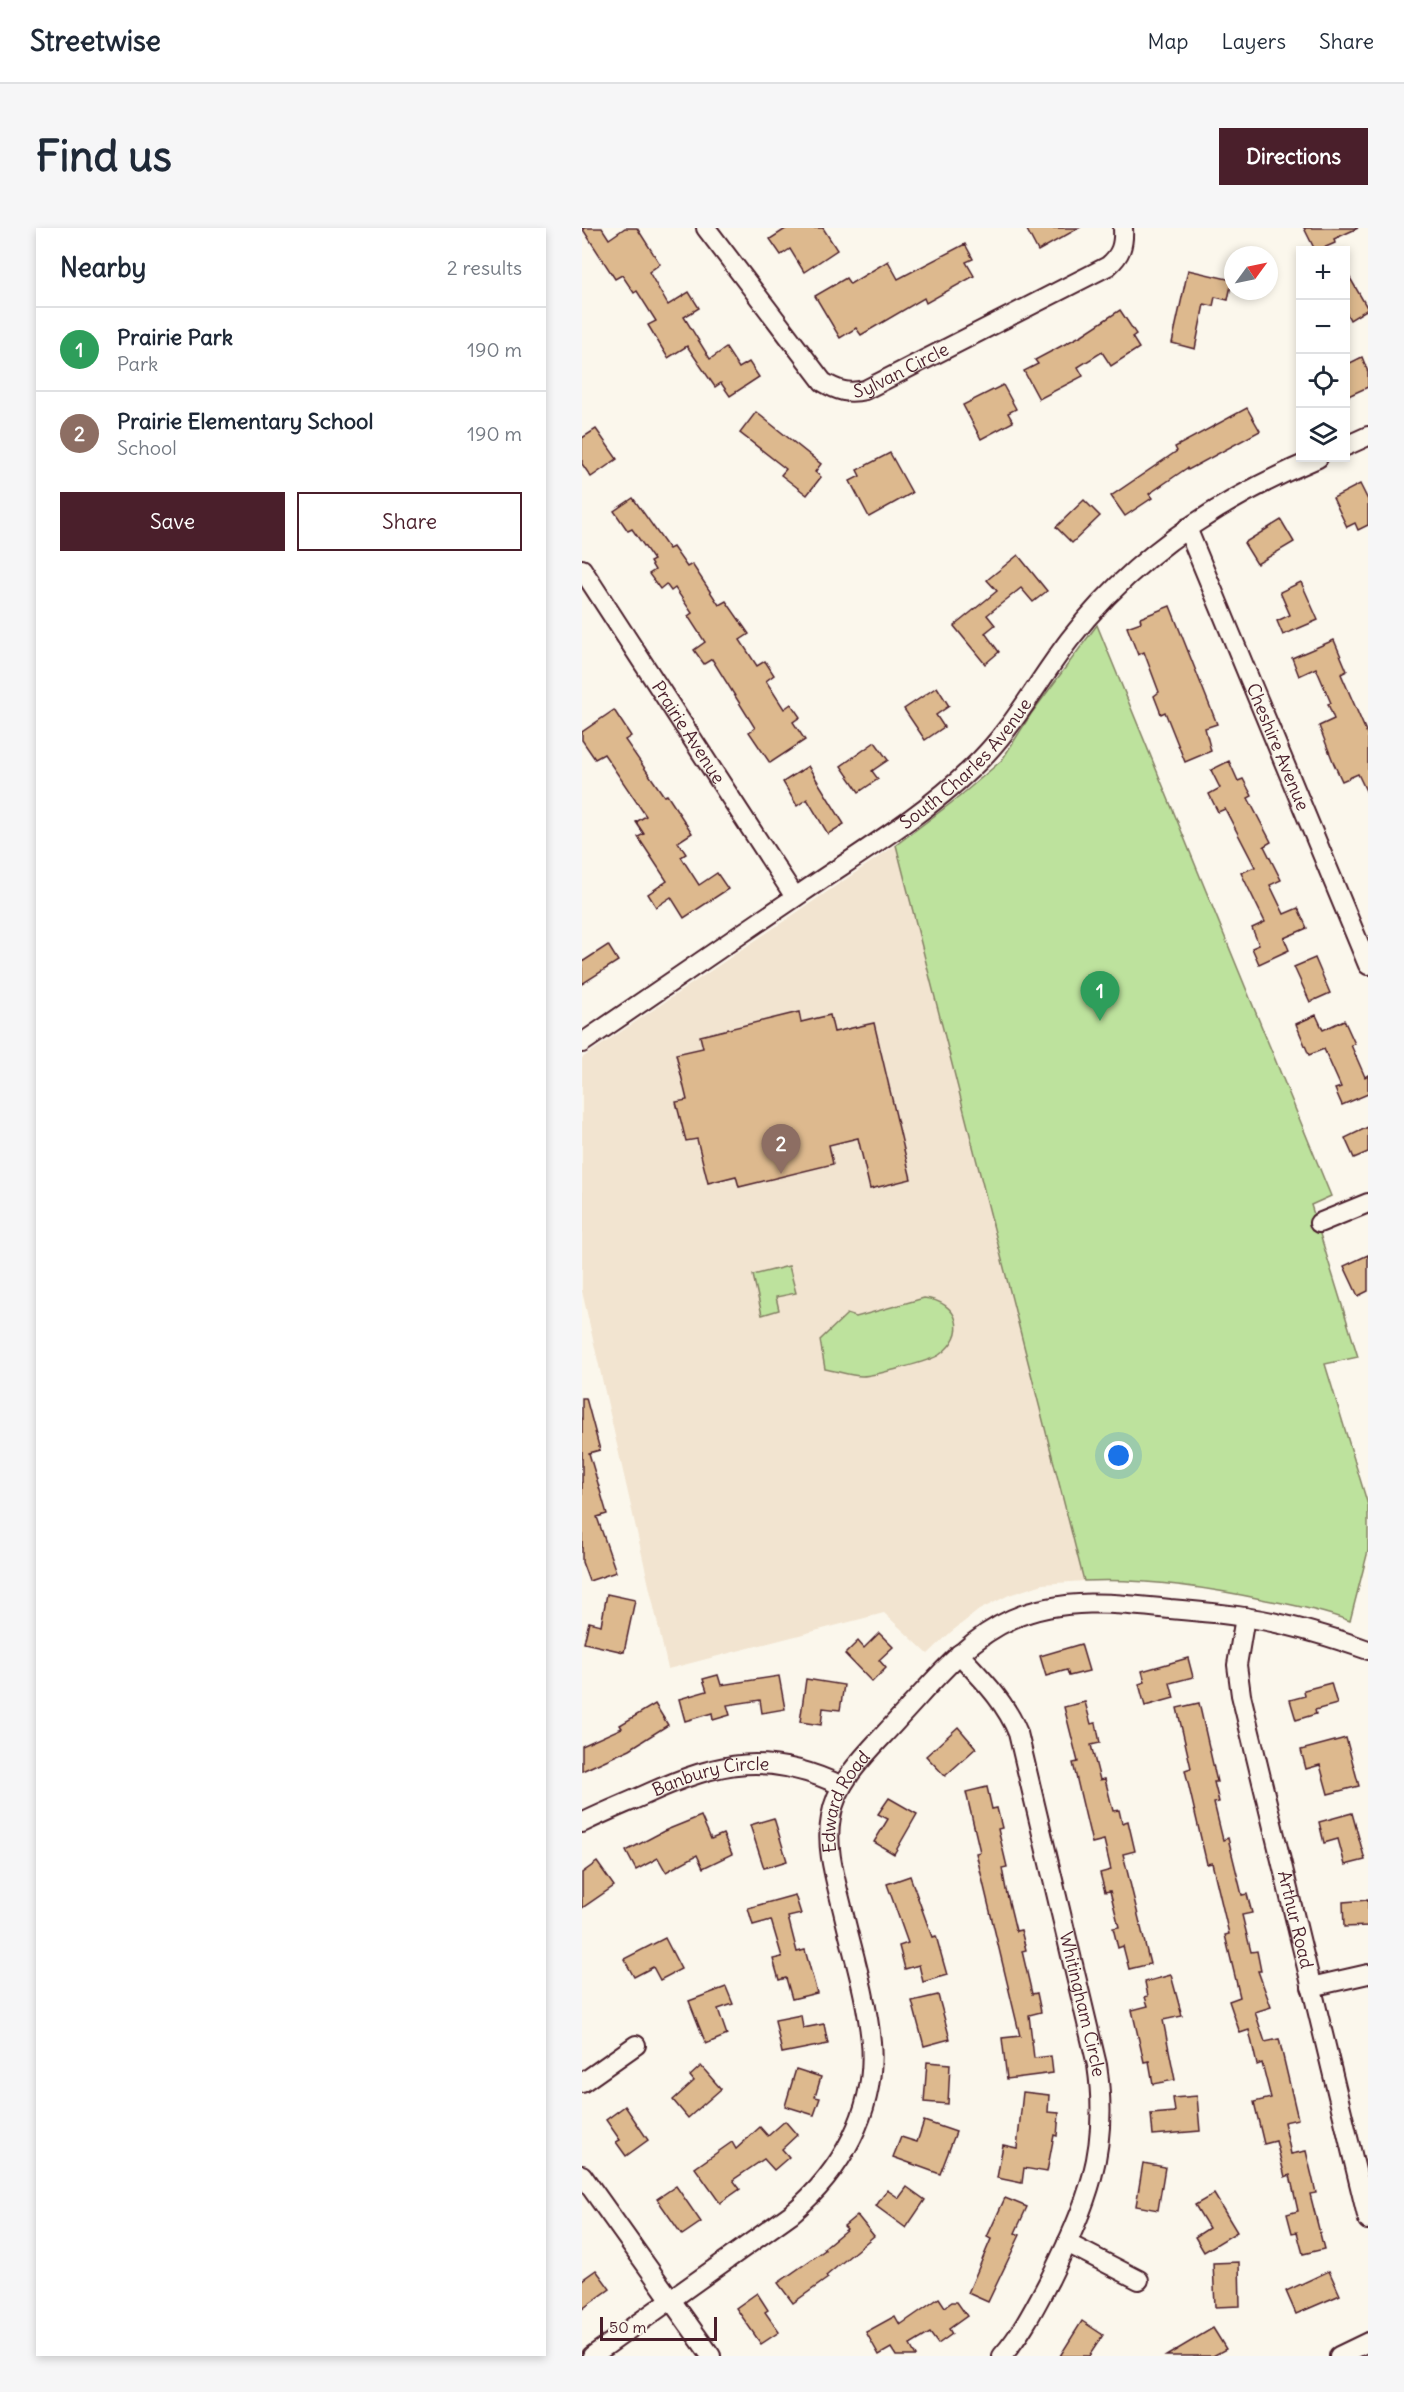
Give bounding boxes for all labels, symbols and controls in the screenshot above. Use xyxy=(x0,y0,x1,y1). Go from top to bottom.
text: Streetwise xyxy=(30,23,161,59)
text: Map xyxy=(1148,28,1188,55)
text: Layers xyxy=(1221,28,1286,55)
text: Share xyxy=(1319,28,1374,55)
button: Directions xyxy=(1219,128,1368,185)
text: Find us xyxy=(36,130,172,182)
north arrow xyxy=(1224,246,1278,300)
map controls xyxy=(1296,246,1350,462)
button: + xyxy=(1296,246,1350,300)
text: Nearby xyxy=(60,251,146,284)
text: 2 results xyxy=(447,255,522,280)
button: − xyxy=(1296,300,1350,354)
text: Prairie Park xyxy=(117,323,233,351)
text: 1 xyxy=(76,337,83,362)
text: 190 m xyxy=(467,337,522,362)
street label: Sylvan Circle xyxy=(852,337,952,403)
text: Park xyxy=(117,351,158,376)
button: locate xyxy=(1296,354,1350,408)
text: Prairie Elementary School xyxy=(117,407,373,435)
button: layers xyxy=(1296,408,1350,462)
text: 2 xyxy=(74,421,85,446)
text: 190 m xyxy=(467,421,522,446)
text: School xyxy=(117,435,177,460)
button: Save xyxy=(60,492,285,551)
button: Share xyxy=(297,492,522,551)
street label: Prairie Avenue xyxy=(647,676,730,788)
street label: Cheshire Avenue xyxy=(1242,680,1315,814)
street label: South Charles Avenue xyxy=(895,694,1036,834)
pin: 1 xyxy=(1080,972,1120,1021)
pin: 2 xyxy=(762,1124,800,1174)
your location xyxy=(1104,1441,1133,1470)
street label: Edward Road xyxy=(817,1745,875,1854)
street label: Banbury Circle xyxy=(648,1752,770,1801)
street label: Arthur Road xyxy=(1273,1868,1319,1971)
street label: Whitingham Circle xyxy=(1055,1929,1110,2078)
scale bar xyxy=(600,2314,717,2342)
text: 50 m xyxy=(609,2317,647,2337)

